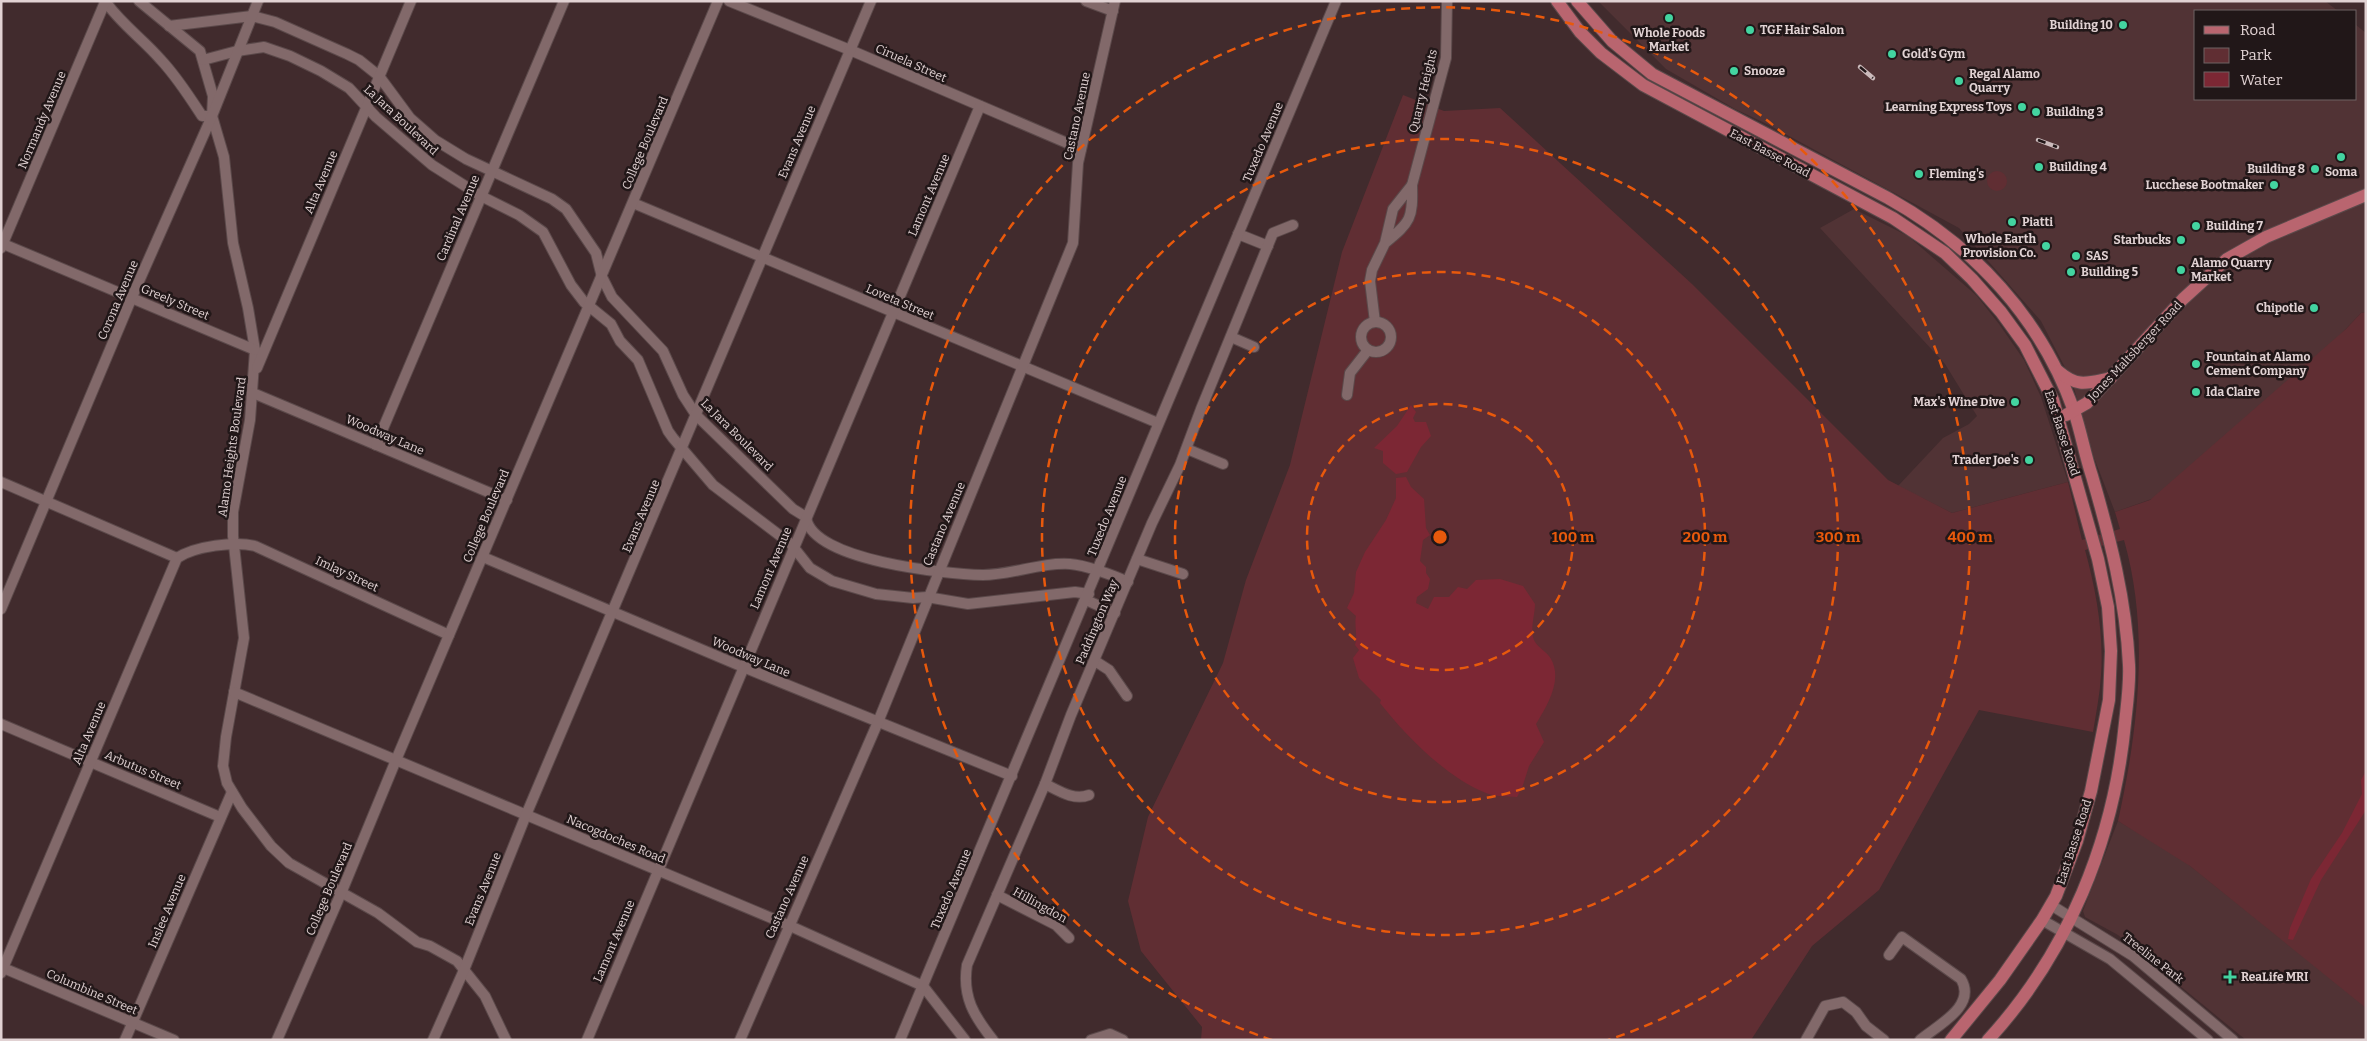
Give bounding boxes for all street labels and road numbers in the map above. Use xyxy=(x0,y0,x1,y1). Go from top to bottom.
street label: Ciruela Street xyxy=(873,41,949,85)
street label: Quarry Heights xyxy=(1406,47,1440,134)
street label: Normandy Avenue xyxy=(15,69,69,171)
street label: Castano Avenue xyxy=(1061,71,1093,161)
street label: La Jara Boulevard xyxy=(361,82,441,158)
street label: College Boulevard xyxy=(619,94,671,192)
street label: Tuxedo Avenue xyxy=(1240,100,1286,184)
street label: Evans Avenue xyxy=(775,104,819,180)
street label: East Basse Road xyxy=(1727,126,1813,180)
street label: Alta Avenue xyxy=(301,148,341,216)
street label: Lamont Avenue xyxy=(905,152,953,238)
street label: Cardinal Avenue xyxy=(434,173,482,263)
street label: Corona Avenue xyxy=(95,258,141,342)
street label: Greely Street xyxy=(139,281,212,323)
street label: Loveta Street xyxy=(864,281,937,323)
street label: Jones Maltsberger Road xyxy=(2084,298,2185,404)
street label: Alamo Heights Boulevard xyxy=(215,376,249,518)
street label: East Basse Road xyxy=(2042,389,2082,477)
street label: La Jara Boulevard xyxy=(698,396,776,474)
street label: Woodway Lane xyxy=(344,412,426,458)
street label: College Boulevard xyxy=(460,467,512,565)
street label: Tuxedo Avenue xyxy=(1084,474,1130,558)
street label: Evans Avenue xyxy=(619,478,663,554)
street label: Castano Avenue xyxy=(920,480,968,568)
street label: Lamont Avenue xyxy=(747,525,795,611)
street label: Imlay Street xyxy=(313,553,381,595)
street label: Paddington Way xyxy=(1073,577,1121,666)
street label: Woodway Lane xyxy=(710,634,792,680)
street label: Alta Avenue xyxy=(69,699,109,767)
street label: Arbutus Street xyxy=(103,748,184,793)
street label: East Basse Road xyxy=(2054,798,2094,886)
street label: Nacogdoches Road xyxy=(565,812,667,866)
street label: College Boulevard xyxy=(303,840,355,938)
street label: Tuxedo Avenue xyxy=(928,847,974,931)
street label: Evans Avenue xyxy=(462,850,504,928)
street label: Castano Avenue xyxy=(762,853,812,941)
street label: Inslee Avenue xyxy=(145,872,189,950)
street label: Hillingdon xyxy=(1011,884,1070,926)
street label: Lamont Avenue xyxy=(590,898,638,984)
street label: Treeline Park xyxy=(2120,930,2187,986)
street label: Columbine Street xyxy=(44,966,140,1018)

